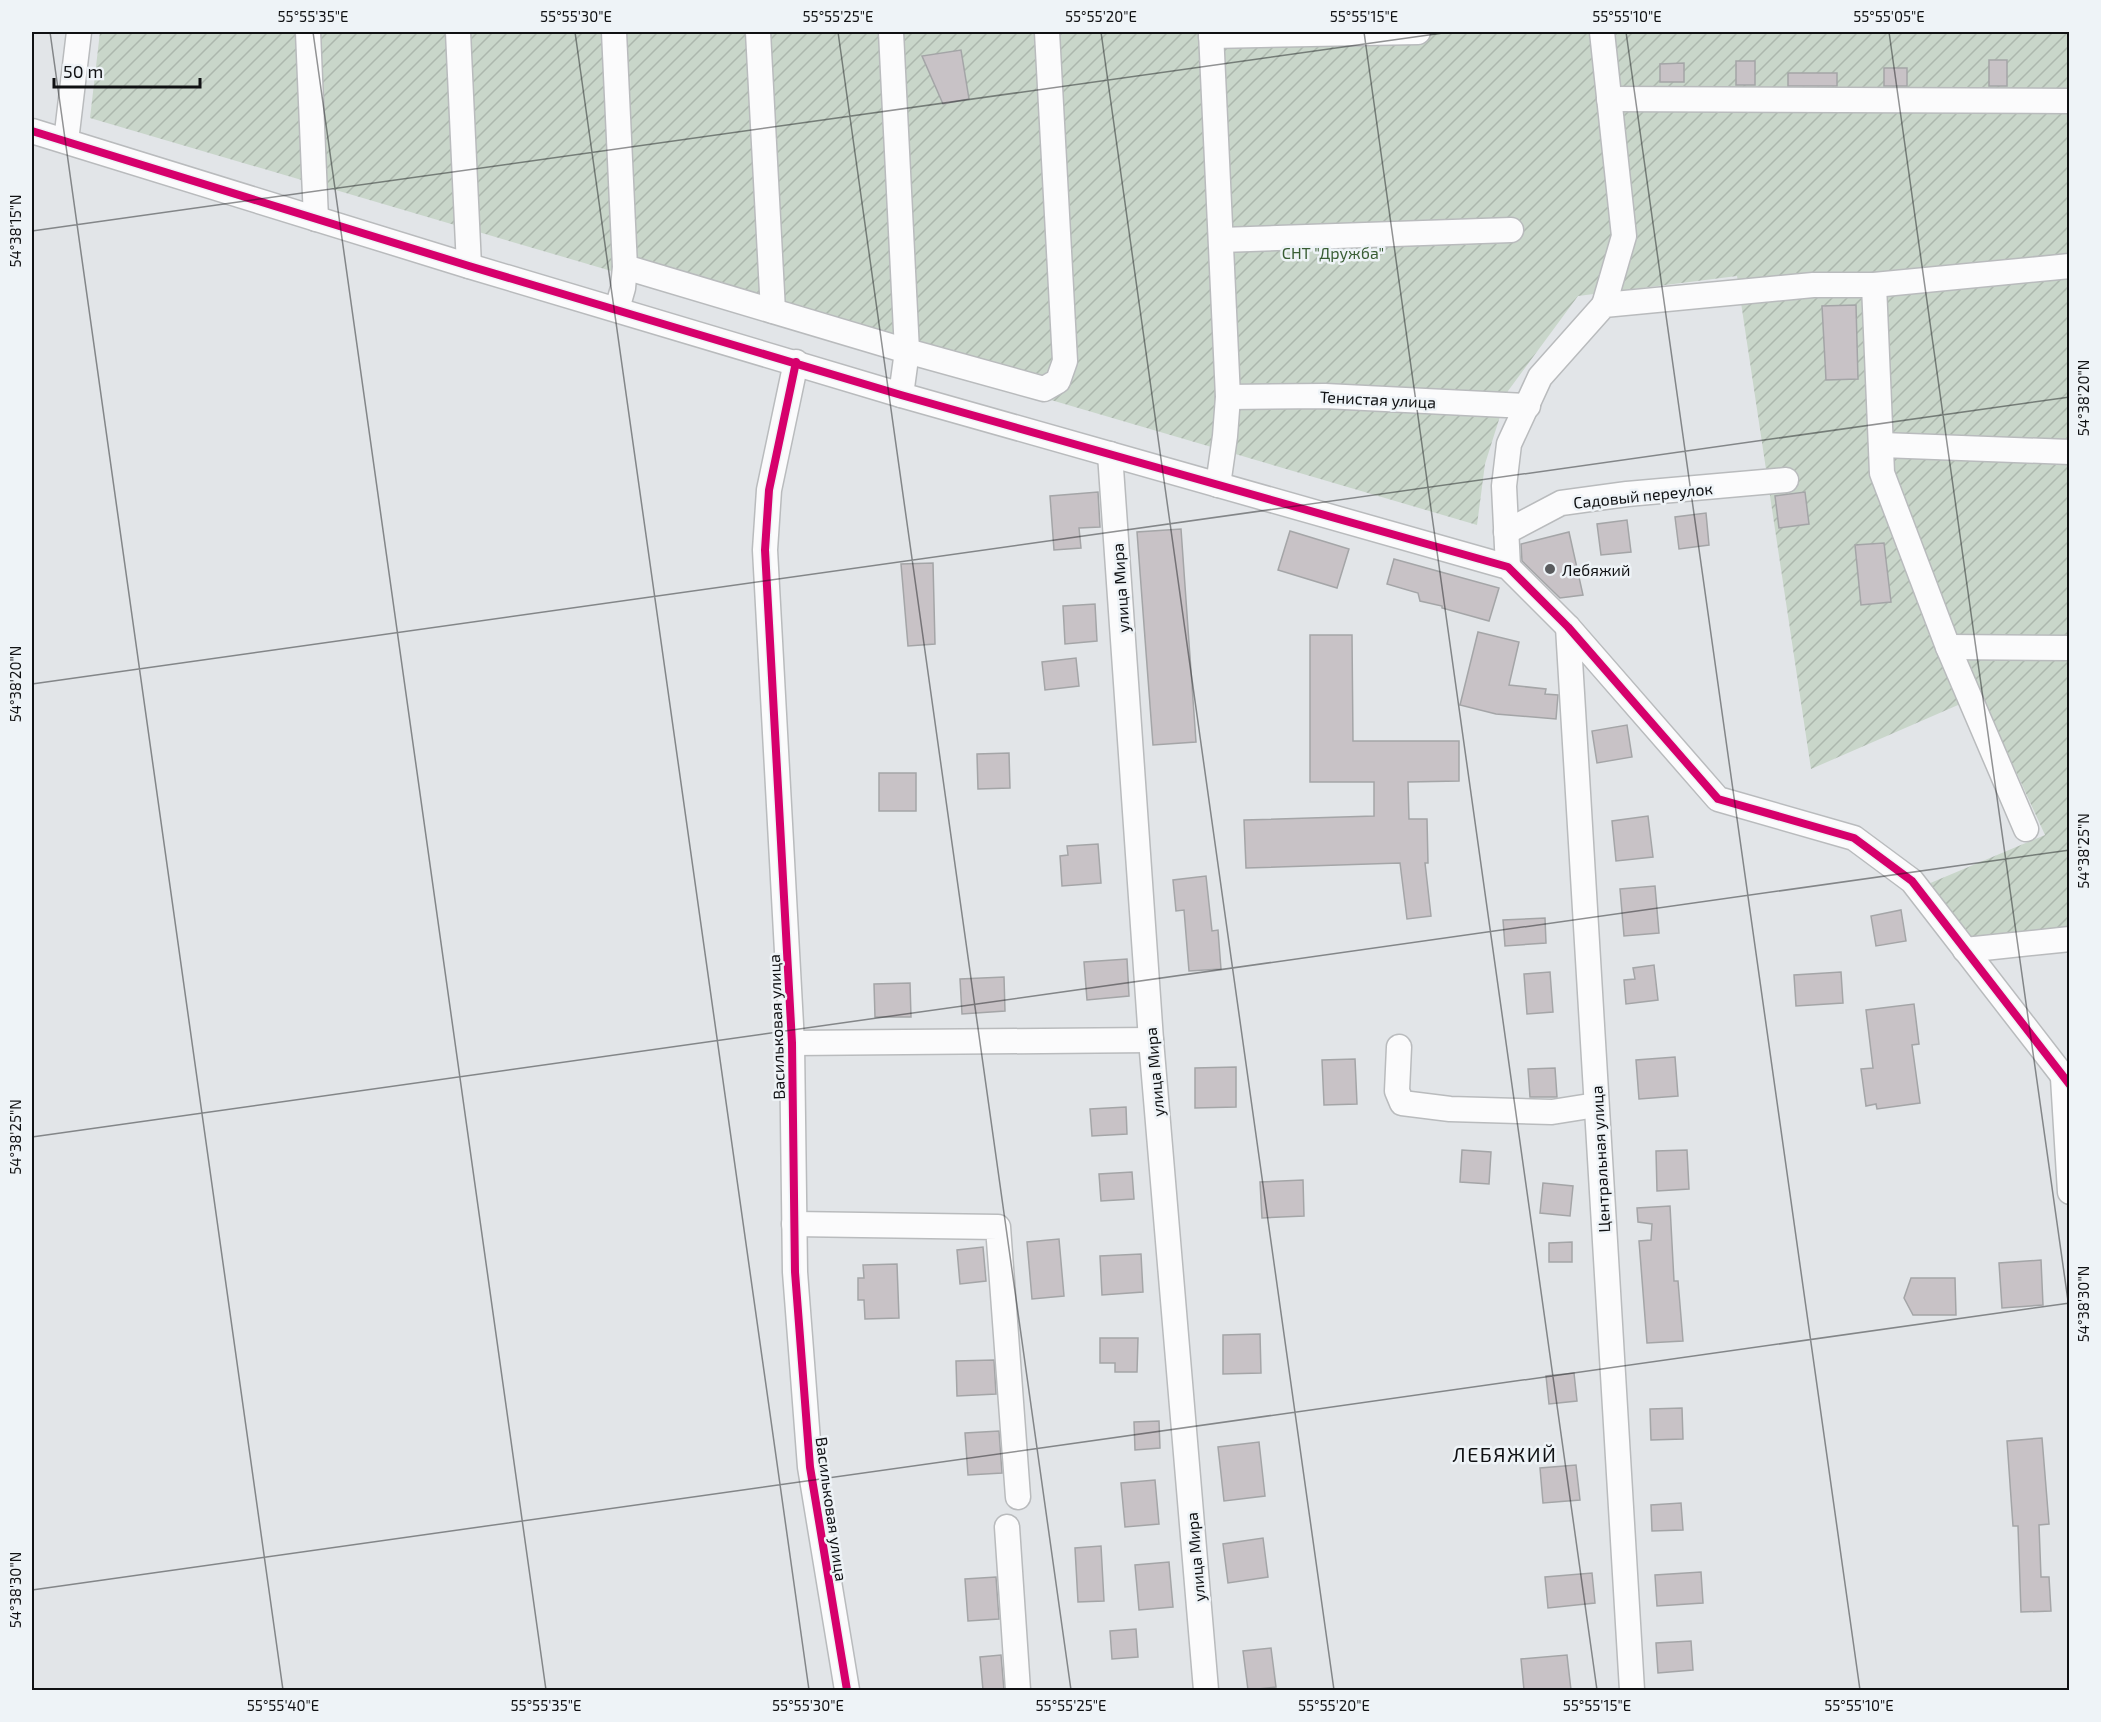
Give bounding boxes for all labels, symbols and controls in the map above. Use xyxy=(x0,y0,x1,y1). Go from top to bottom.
text: 55°55'35"E xyxy=(278,7,348,25)
text: 55°55'30"E xyxy=(540,7,612,25)
text: 55°55'25"E xyxy=(803,7,873,25)
text: 55°55'20"E xyxy=(1065,7,1137,25)
text: 55°55'15"E xyxy=(1330,7,1398,25)
text: 55°55'10"E xyxy=(1592,7,1662,25)
text: 55°55'05"E xyxy=(1853,7,1925,25)
scale bar xyxy=(54,51,200,89)
text: 50 m xyxy=(63,60,103,82)
text: 54°38'15"N xyxy=(6,194,24,268)
park label: СНТ "Дружба" xyxy=(1282,243,1384,263)
text: 54°38'20"N xyxy=(2074,360,2092,436)
street label: Тенистая улица xyxy=(1319,386,1437,413)
street label: Садовый переулок xyxy=(1572,478,1714,513)
street label: улица Мира xyxy=(1107,542,1134,633)
place label: Лебяжий xyxy=(1562,560,1630,579)
marker: Лебяжий xyxy=(1543,562,1557,576)
text: 54°38'20"N xyxy=(6,646,24,722)
text: 54°38'25"N xyxy=(2074,813,2092,889)
street label: Васильковая улица xyxy=(764,954,789,1100)
street label: улица Мира xyxy=(1141,1026,1168,1118)
street label: Центральная улица xyxy=(1587,1085,1614,1233)
text: 54°38'25"N xyxy=(6,1099,24,1175)
text: 54°38'30"N xyxy=(2074,1266,2092,1342)
street label: Васильковая улица xyxy=(811,1436,852,1583)
district label: ЛЕБЯЖИЙ xyxy=(1453,1442,1557,1466)
street label: улица Мира xyxy=(1182,1511,1209,1603)
text: 54°38'30"N xyxy=(6,1552,24,1628)
text: 55°55'40"E xyxy=(247,1696,319,1714)
text: 55°55'35"E xyxy=(511,1696,581,1714)
text: 55°55'30"E xyxy=(772,1696,844,1714)
text: 55°55'25"E xyxy=(1036,1696,1106,1714)
text: 55°55'20"E xyxy=(1298,1696,1370,1714)
text: 55°55'15"E xyxy=(1563,1696,1631,1714)
text: 55°55'10"E xyxy=(1824,1696,1894,1714)

